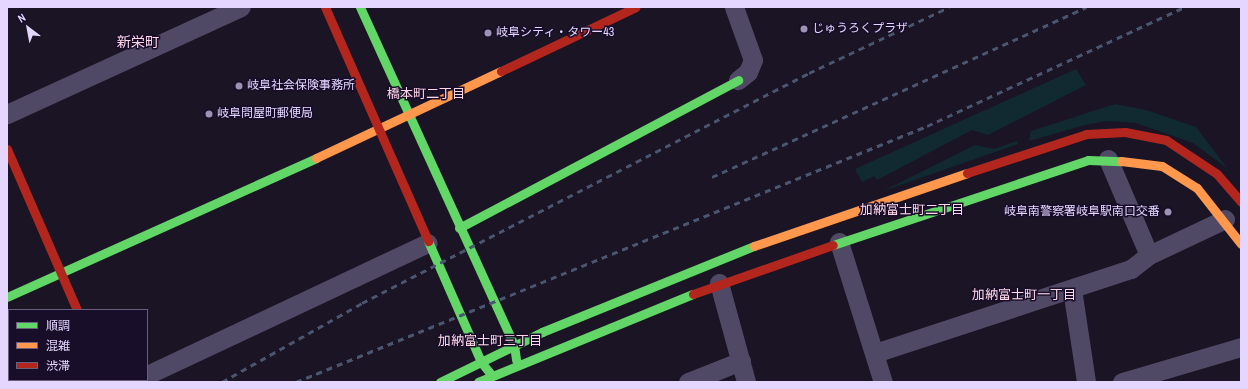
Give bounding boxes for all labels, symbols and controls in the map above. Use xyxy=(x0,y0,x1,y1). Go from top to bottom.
north arrow xyxy=(8,8,48,48)
text: N xyxy=(15,10,28,25)
place label: じゅうろくプラザ xyxy=(812,22,908,36)
marker: じゅうろくプラザ xyxy=(799,24,809,34)
place label: 岐阜シティ・タワー43 xyxy=(496,26,615,40)
marker: 岐阜シティ・タワー43 xyxy=(483,28,493,38)
district label: 新栄町 xyxy=(117,34,159,50)
place label: 岐阜社会保険事務所 xyxy=(247,79,355,93)
marker: 岐阜社会保険事務所 xyxy=(234,81,244,91)
district label: 橋本町二丁目 xyxy=(387,86,465,102)
place label: 岐阜問屋町郵便局 xyxy=(217,107,313,121)
marker: 岐阜問屋町郵便局 xyxy=(204,109,214,119)
district label: 加納富士町二丁目 xyxy=(860,202,964,218)
place label: 岐阜南警察署岐阜駅南口交番 xyxy=(1004,205,1160,219)
marker: 岐阜南警察署岐阜駅南口交番 xyxy=(1163,207,1173,217)
district label: 加納富士町一丁目 xyxy=(972,287,1076,303)
legend xyxy=(8,309,148,381)
text: 順調 xyxy=(46,318,70,334)
district label: 加納富士町三丁目 xyxy=(438,333,542,349)
text: 混雑 xyxy=(46,338,70,354)
text: 渋滞 xyxy=(46,358,70,374)

